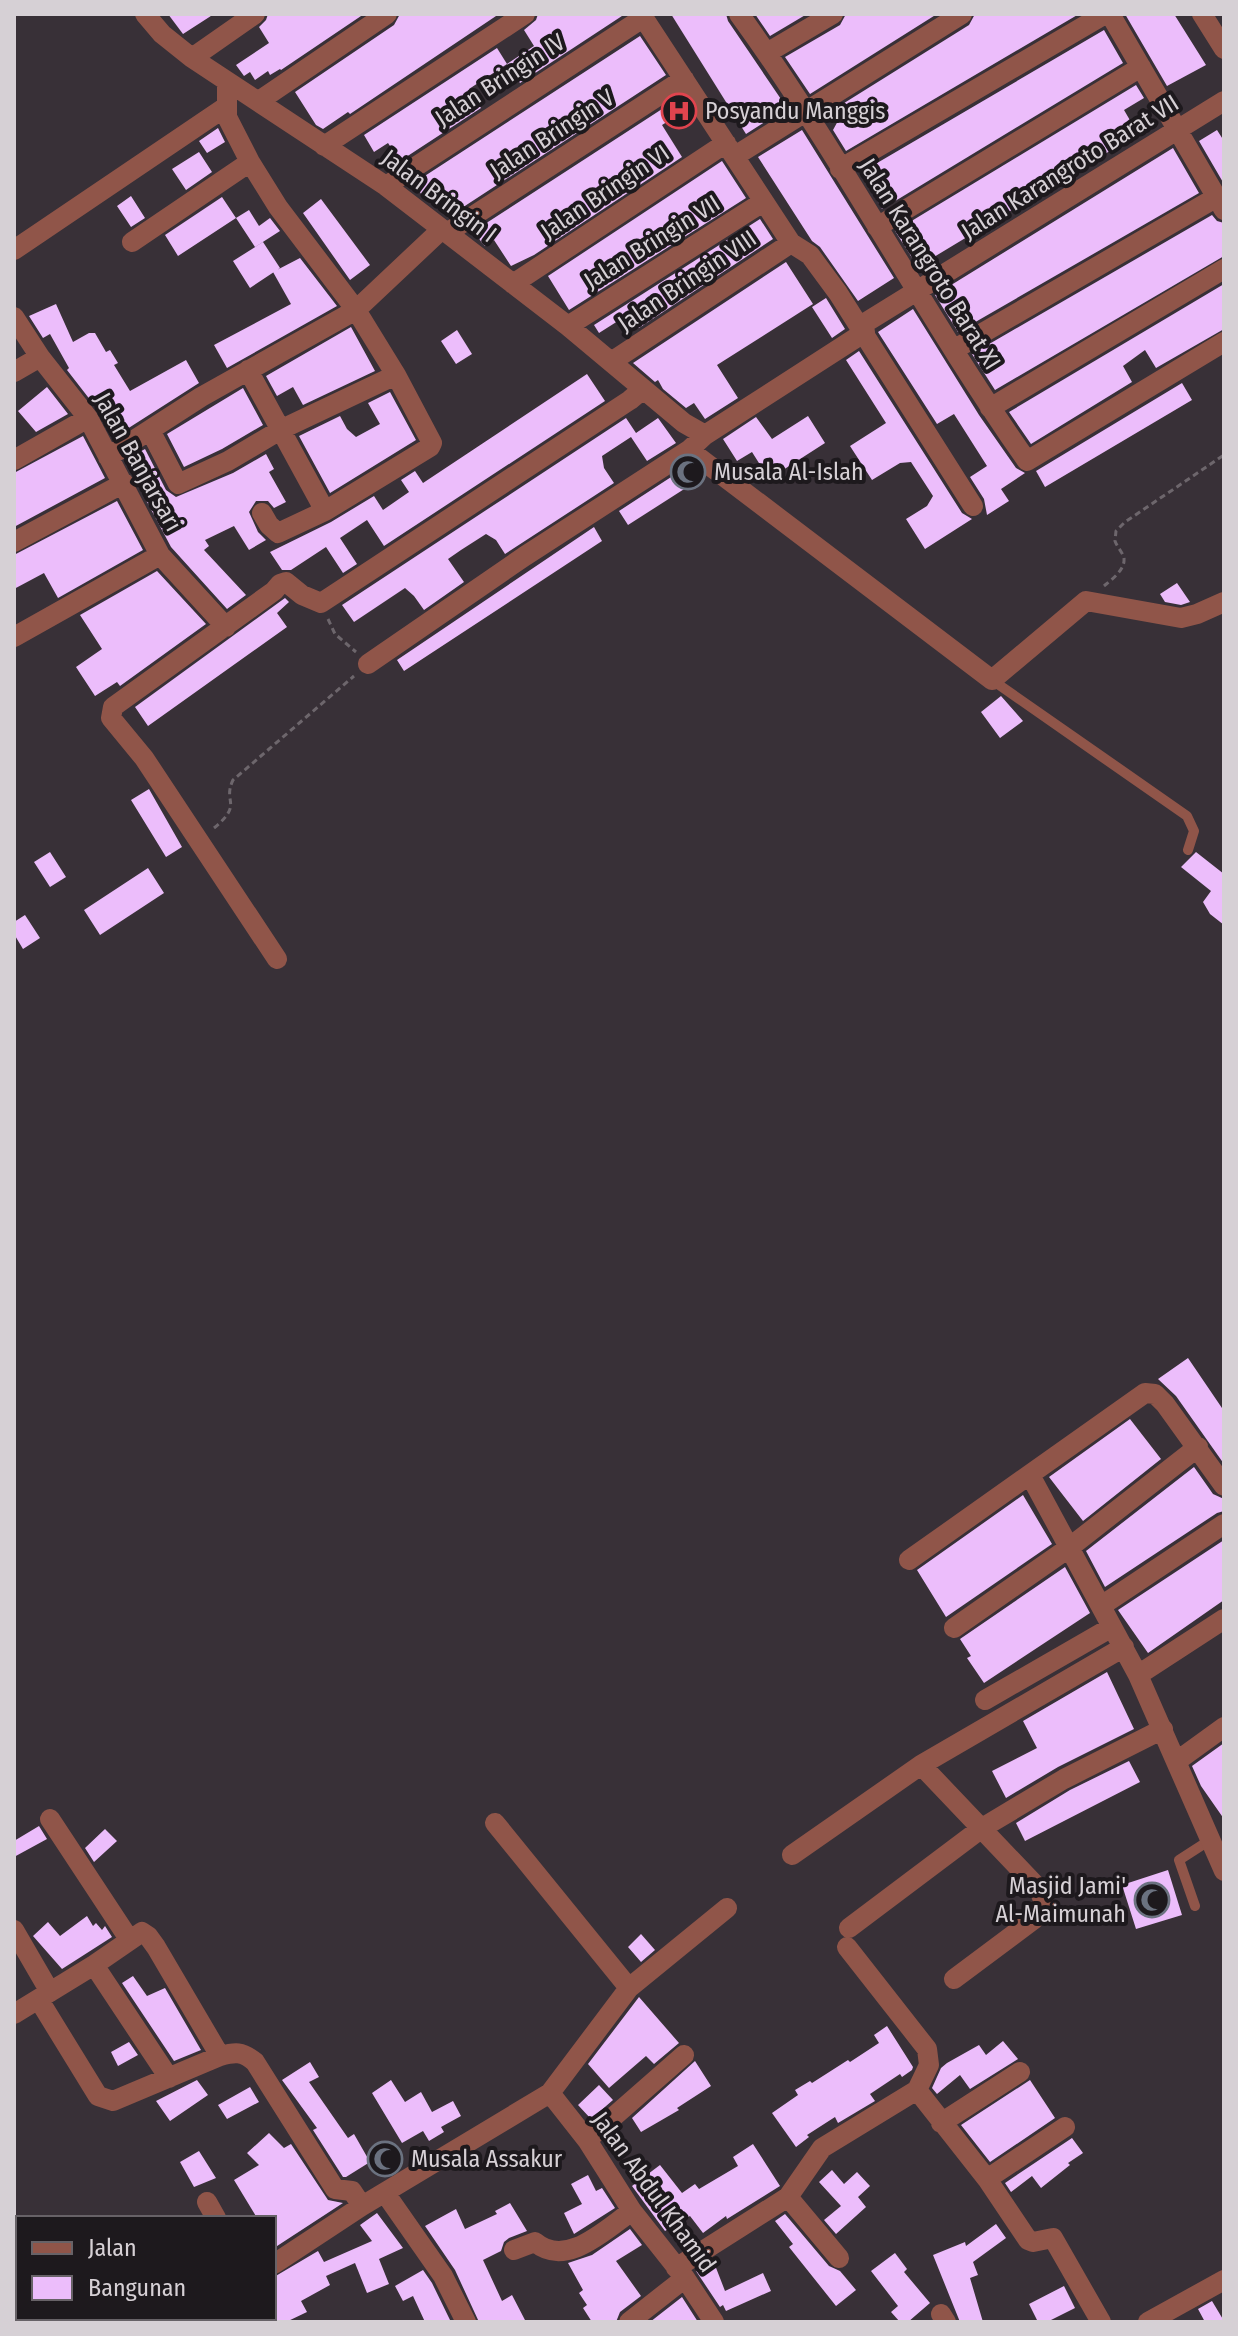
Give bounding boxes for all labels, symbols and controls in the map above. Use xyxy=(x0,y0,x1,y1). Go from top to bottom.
street label: Jalan Bringin IV xyxy=(430,27,571,132)
street label: Jalan Bringin V xyxy=(485,83,620,185)
street label: Jalan Karangroto Barat VII xyxy=(956,89,1184,245)
hospital icon: Posyandu Manggis xyxy=(660,92,698,130)
place label: Posyandu Manggis xyxy=(705,97,886,125)
street label: Jalan Bringin VI xyxy=(536,139,674,245)
street label: Jalan Bringin I xyxy=(376,144,502,248)
street label: Jalan Karangroto Barat XI xyxy=(854,153,1006,375)
street label: Jalan Bringin VII xyxy=(579,189,725,295)
street label: Jalan Bringin VIII xyxy=(612,224,762,338)
street label: Jalan Banjarsari xyxy=(88,388,188,536)
mosque icon: Musala Al-Islah xyxy=(669,453,707,491)
place label: Musala Al-Islah xyxy=(714,458,864,486)
place label: Masjid Jami' Al-Maimunah xyxy=(995,1872,1126,1928)
mosque icon: Masjid Jami' Al-Maimunah xyxy=(1133,1881,1171,1919)
street label: Jalan Abdul Khamid xyxy=(586,2106,722,2278)
mosque icon: Musala Assakur xyxy=(366,2140,404,2178)
place label: Musala Assakur xyxy=(411,2145,563,2173)
legend xyxy=(16,2216,276,2320)
text: Jalan xyxy=(88,2234,137,2262)
text: Bangunan xyxy=(88,2274,186,2302)

